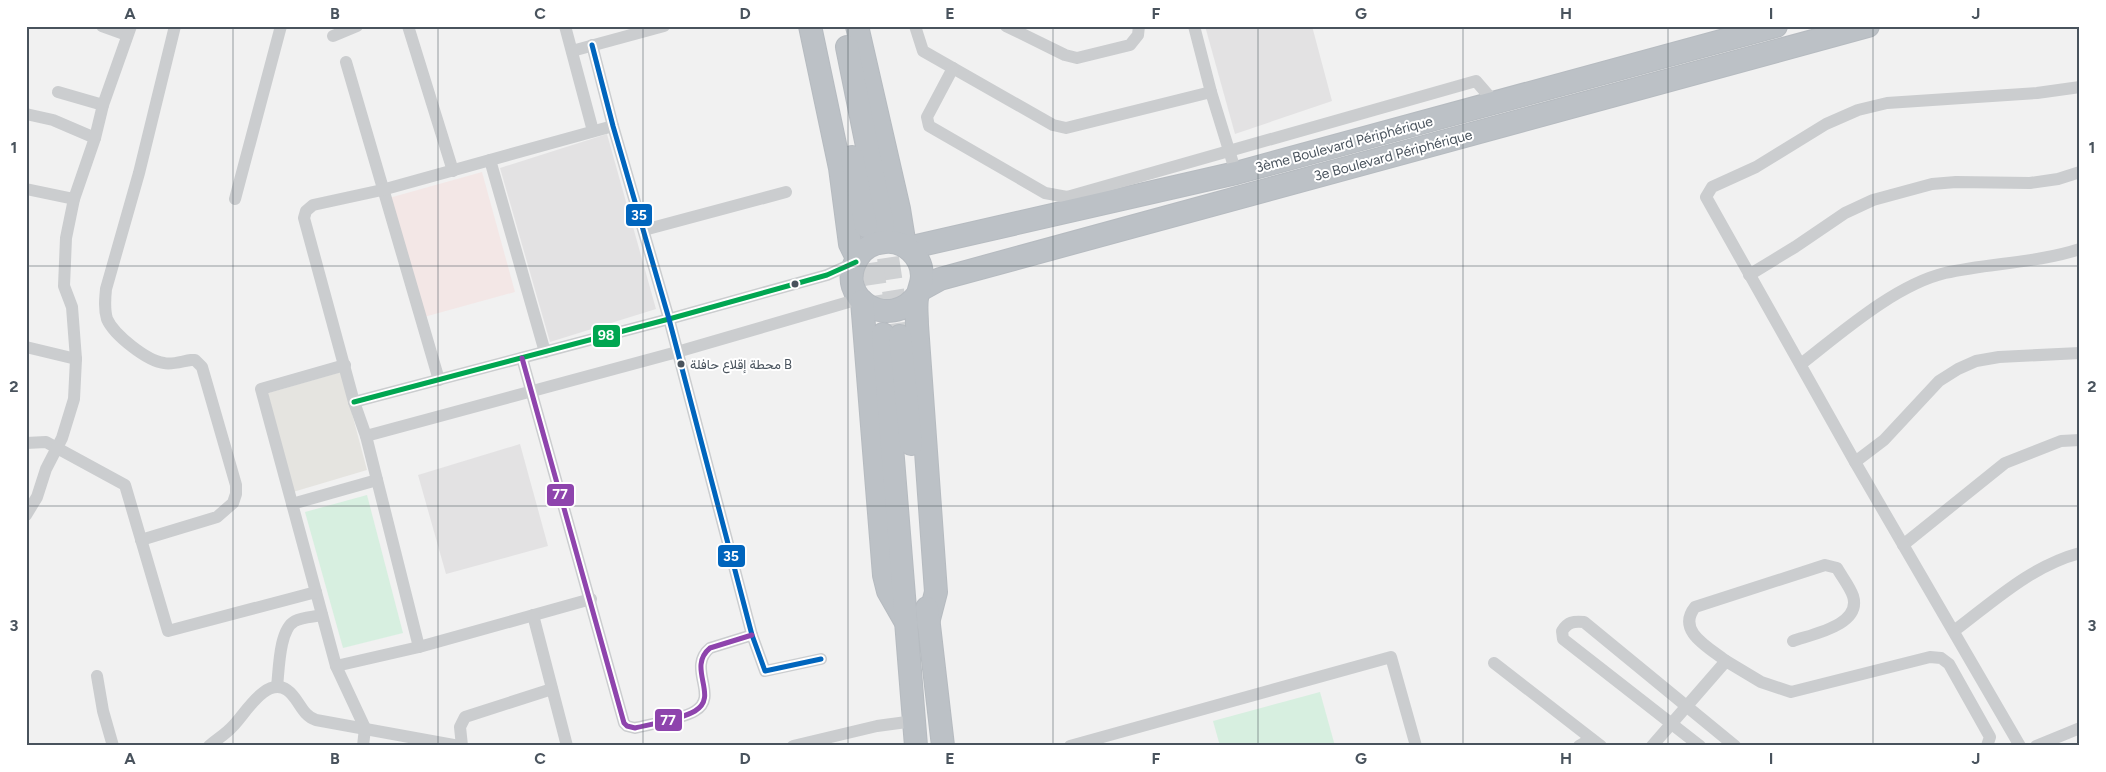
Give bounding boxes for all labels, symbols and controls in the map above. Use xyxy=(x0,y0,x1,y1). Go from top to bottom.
text: A xyxy=(124,4,136,23)
text: B xyxy=(330,4,340,23)
text: C xyxy=(534,4,546,23)
text: D xyxy=(739,4,751,23)
text: E xyxy=(945,4,955,23)
text: F xyxy=(1152,4,1161,23)
text: G xyxy=(1355,4,1367,23)
text: H xyxy=(1560,4,1572,23)
text: I xyxy=(1769,4,1773,23)
text: J xyxy=(1972,4,1980,23)
street label: 3ème Boulevard Périphérique xyxy=(1254,113,1435,176)
street label: 3e Boulevard Périphérique xyxy=(1312,126,1475,185)
text: 1 xyxy=(11,138,17,157)
text: 1 xyxy=(2089,138,2095,157)
line badge: 35 xyxy=(625,203,653,227)
text: 35 xyxy=(631,207,647,224)
unlabelled marker xyxy=(790,279,800,289)
line badge: 98 xyxy=(592,324,621,348)
text: 98 xyxy=(598,327,614,344)
place label: محطة إقلاع حافلة B xyxy=(690,357,792,374)
marker: محطة إقلاع حافلة B xyxy=(676,359,686,369)
text: 2 xyxy=(9,377,19,396)
text: 2 xyxy=(2087,377,2097,396)
line badge: 77 xyxy=(546,483,575,507)
text: 77 xyxy=(552,486,568,503)
line badge: 35 xyxy=(717,544,746,568)
text: 35 xyxy=(723,548,739,565)
text: 3 xyxy=(10,616,19,635)
text: 3 xyxy=(2088,616,2097,635)
line badge: 77 xyxy=(654,708,683,732)
text: 77 xyxy=(660,712,676,729)
text: A xyxy=(124,749,136,768)
text: B xyxy=(330,749,340,768)
text: C xyxy=(534,749,546,768)
text: D xyxy=(739,749,751,768)
text: E xyxy=(945,749,955,768)
text: F xyxy=(1152,749,1161,768)
text: G xyxy=(1355,749,1367,768)
text: H xyxy=(1560,749,1572,768)
text: I xyxy=(1769,749,1773,768)
text: J xyxy=(1972,749,1980,768)

